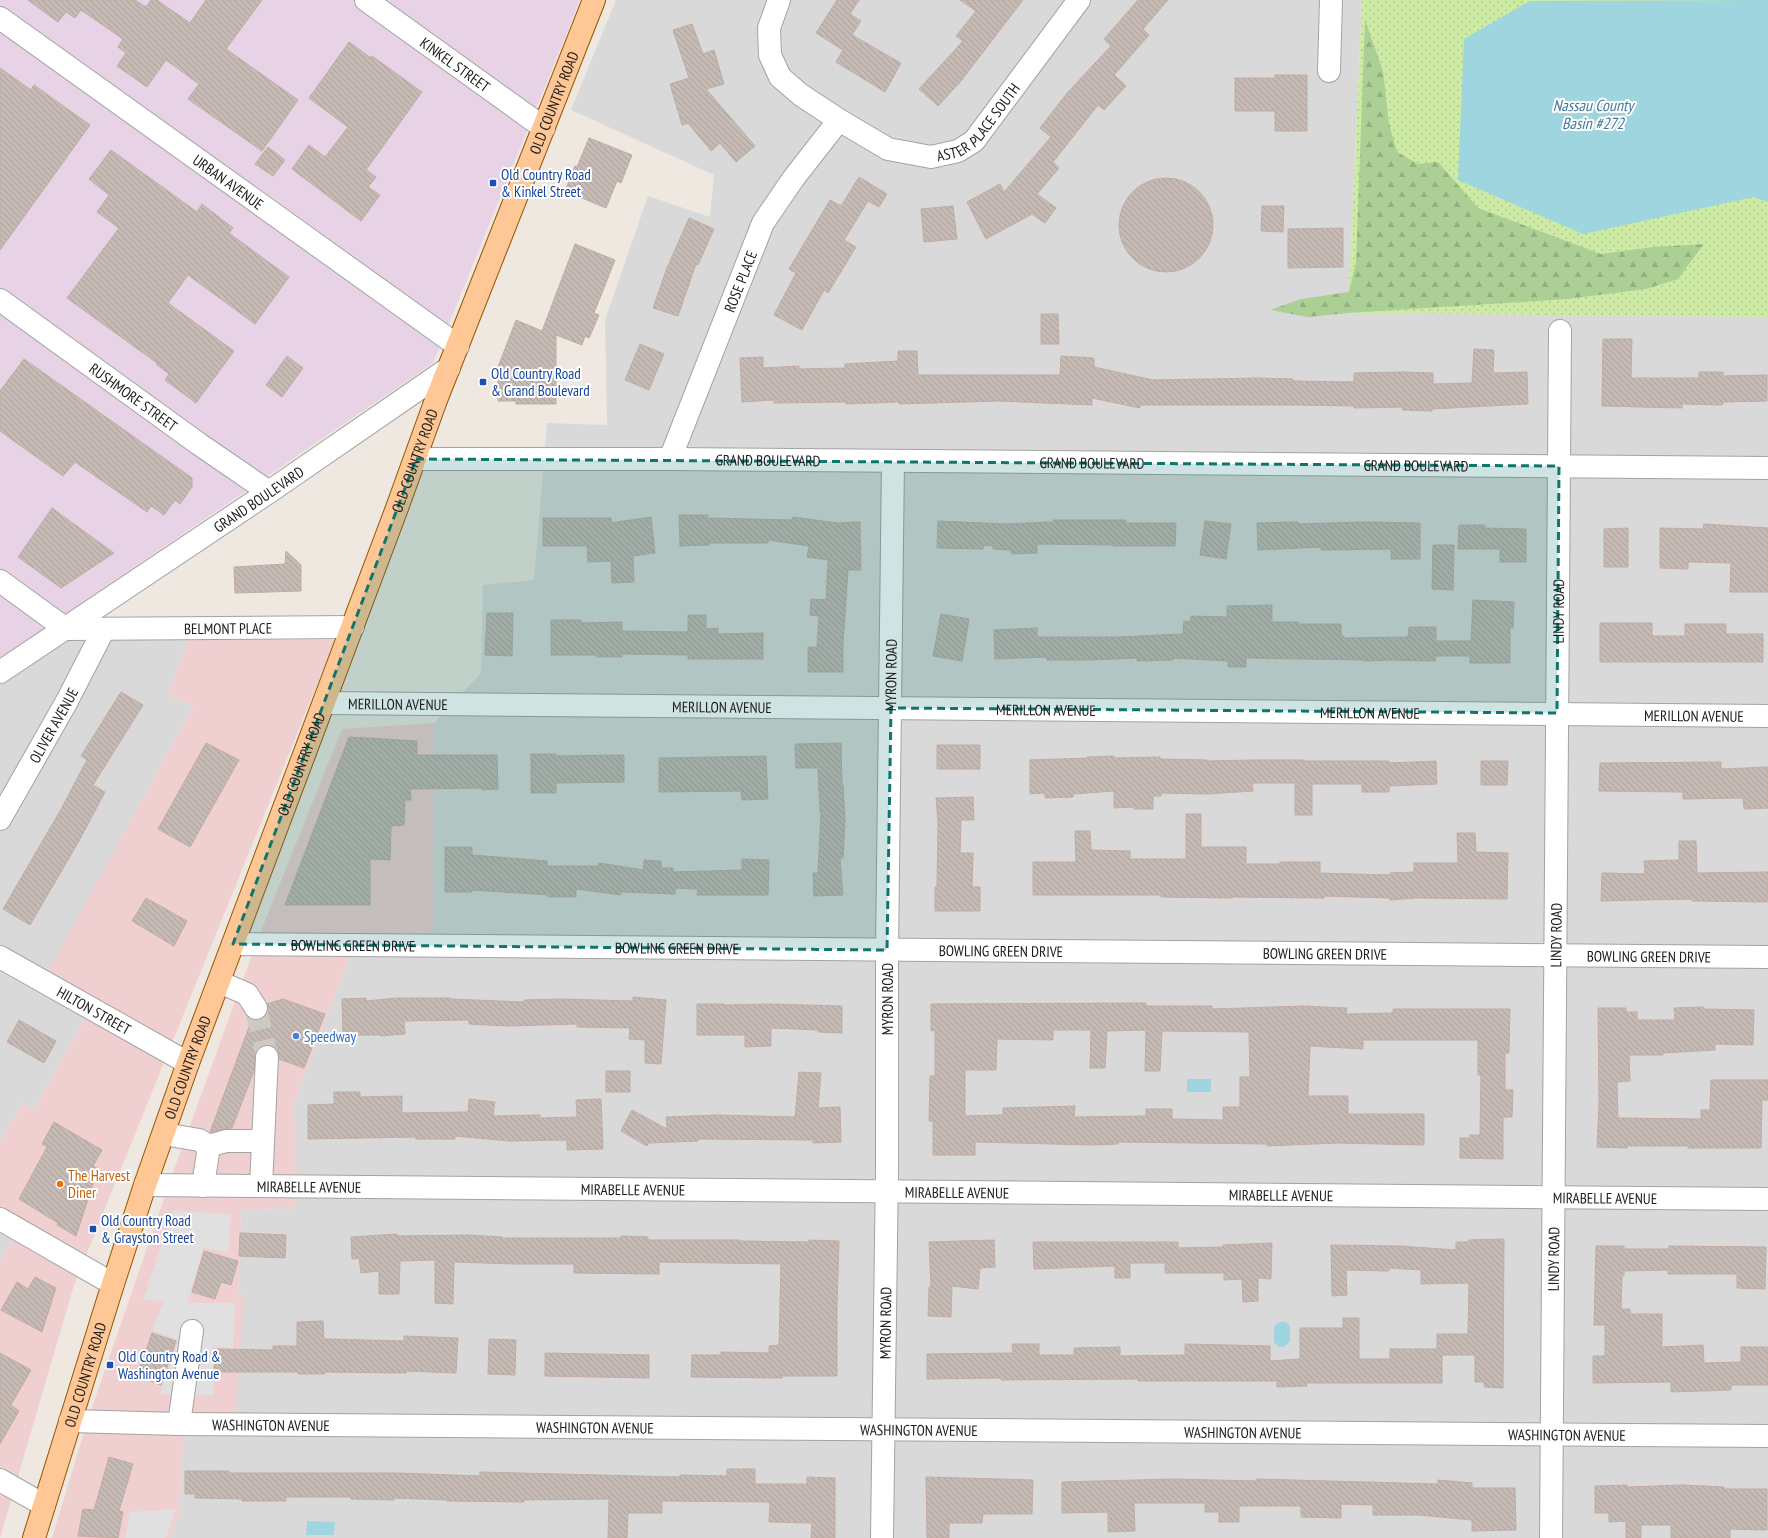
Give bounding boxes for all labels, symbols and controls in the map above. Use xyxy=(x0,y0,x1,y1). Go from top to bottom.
street label: KINKEL STREET xyxy=(417,33,494,96)
street label: OLD COUNTRY ROAD xyxy=(525,48,582,157)
street label: ASTER PLACE SOUTH xyxy=(935,79,1023,165)
water label: Nassau County Basin #272 xyxy=(1553,95,1635,133)
street label: URBAN AVENUE xyxy=(189,150,267,213)
place label: Old Country Road & Kinkel Street xyxy=(501,165,591,201)
marker: Old Country Road & Kinkel Street xyxy=(488,178,498,188)
street label: ROSE PLACE xyxy=(719,248,761,315)
street label: RUSHMORE STREET xyxy=(86,359,182,435)
place label: Old Country Road & Grand Boulevard xyxy=(491,364,590,400)
marker: Old Country Road & Grand Boulevard xyxy=(478,377,488,387)
street label: OLD COUNTRY ROAD xyxy=(387,406,442,515)
street label: GRAND BOULEVARD xyxy=(715,450,821,470)
street label: GRAND BOULEVARD xyxy=(1039,453,1145,472)
street label: GRAND BOULEVARD xyxy=(1363,455,1469,475)
street label: GRAND BOULEVARD xyxy=(210,462,307,536)
street label: LINDY ROAD xyxy=(1548,579,1568,643)
street label: BELMONT PLACE xyxy=(184,618,272,638)
street label: MYRON ROAD xyxy=(880,639,900,711)
street label: OLIVER AVENUE xyxy=(24,684,82,766)
street label: MERILLON AVENUE xyxy=(348,694,448,714)
street label: MERILLON AVENUE xyxy=(672,697,772,717)
street label: MERILLON AVENUE xyxy=(996,700,1096,719)
street label: MERILLON AVENUE xyxy=(1320,702,1420,722)
street label: MERILLON AVENUE xyxy=(1644,705,1744,725)
street label: OLD COUNTRY ROAD xyxy=(273,709,329,818)
street label: LINDY ROAD xyxy=(1546,903,1565,967)
street label: BOWLING GREEN DRIVE xyxy=(291,935,415,955)
street label: BOWLING GREEN DRIVE xyxy=(615,938,739,958)
street label: BOWLING GREEN DRIVE xyxy=(939,940,1063,961)
street label: BOWLING GREEN DRIVE xyxy=(1263,943,1387,963)
street label: BOWLING GREEN DRIVE xyxy=(1587,946,1711,966)
street label: MYRON ROAD xyxy=(878,963,897,1035)
street label: HILTON STREET xyxy=(54,982,135,1039)
street label: OLD COUNTRY ROAD xyxy=(159,1013,215,1122)
place label: Speedway xyxy=(304,1027,357,1046)
marker: Speedway xyxy=(291,1031,301,1041)
place label: The Harvest Diner xyxy=(68,1166,130,1202)
street label: MIRABELLE AVENUE xyxy=(257,1176,361,1196)
marker: The Harvest Diner xyxy=(55,1179,65,1189)
street label: MIRABELLE AVENUE xyxy=(581,1179,685,1199)
street label: MIRABELLE AVENUE xyxy=(905,1182,1009,1202)
street label: MIRABELLE AVENUE xyxy=(1229,1185,1333,1205)
street label: MIRABELLE AVENUE xyxy=(1553,1188,1657,1208)
place label: Old Country Road & Grayston Street xyxy=(101,1211,194,1247)
marker: Old Country Road & Grayston Street xyxy=(88,1224,98,1234)
street label: LINDY ROAD xyxy=(1543,1227,1563,1291)
street label: MYRON ROAD xyxy=(875,1287,895,1359)
street label: OLD COUNTRY ROAD xyxy=(60,1320,110,1430)
place label: Old Country Road & Washington Avenue xyxy=(118,1347,221,1383)
marker: Old Country Road & Washington Avenue xyxy=(105,1360,115,1370)
street label: WASHINGTON AVENUE xyxy=(212,1415,330,1435)
street label: WASHINGTON AVENUE xyxy=(536,1417,654,1437)
street label: WASHINGTON AVENUE xyxy=(860,1420,978,1440)
street label: WASHINGTON AVENUE xyxy=(1184,1422,1302,1442)
street label: WASHINGTON AVENUE xyxy=(1508,1425,1626,1444)

